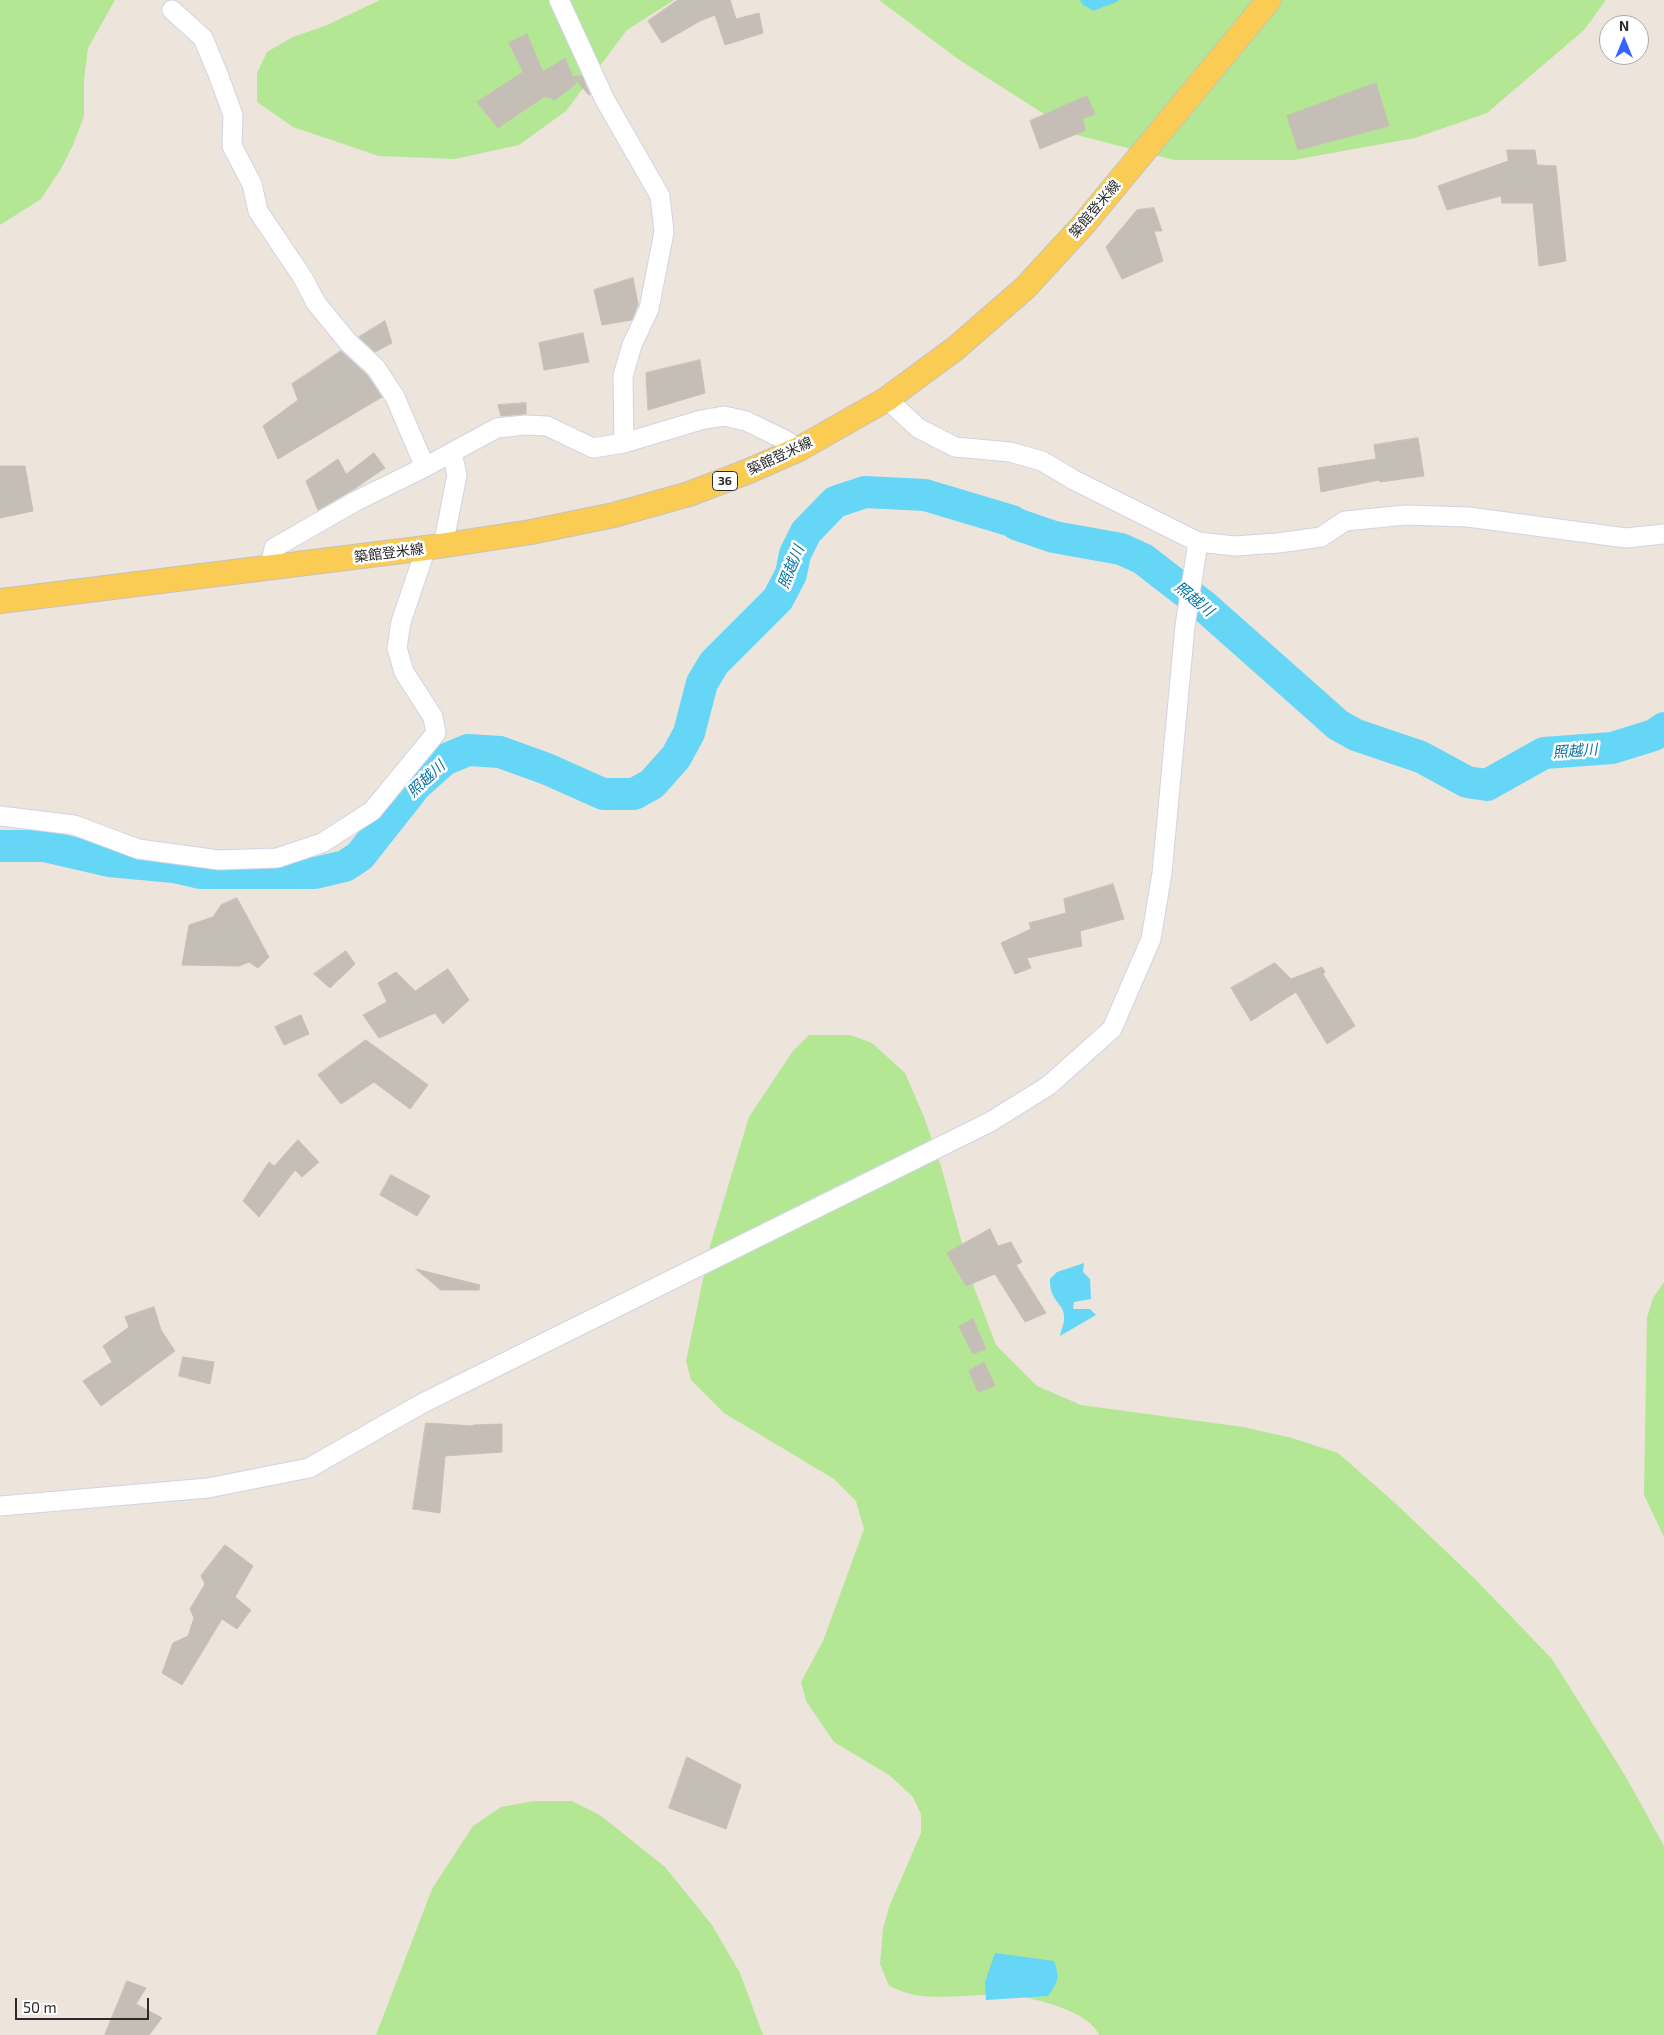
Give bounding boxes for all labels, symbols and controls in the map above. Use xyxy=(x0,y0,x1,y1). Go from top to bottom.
north arrow xyxy=(1599,15,1649,65)
text: N xyxy=(1619,17,1629,34)
street label: 築館登米線 xyxy=(1066,177,1124,241)
street label: 築館登米線 xyxy=(745,434,815,478)
road number: 36 xyxy=(712,472,738,491)
street label: 築館登米線 xyxy=(353,540,425,566)
water label: 照越川 xyxy=(774,543,808,591)
water label: 照越川 xyxy=(1171,578,1217,620)
water label: 照越川 xyxy=(1552,740,1598,762)
water label: 照越川 xyxy=(403,757,449,801)
scale bar xyxy=(18,1988,151,2020)
text: 50 m xyxy=(23,1998,57,2016)

